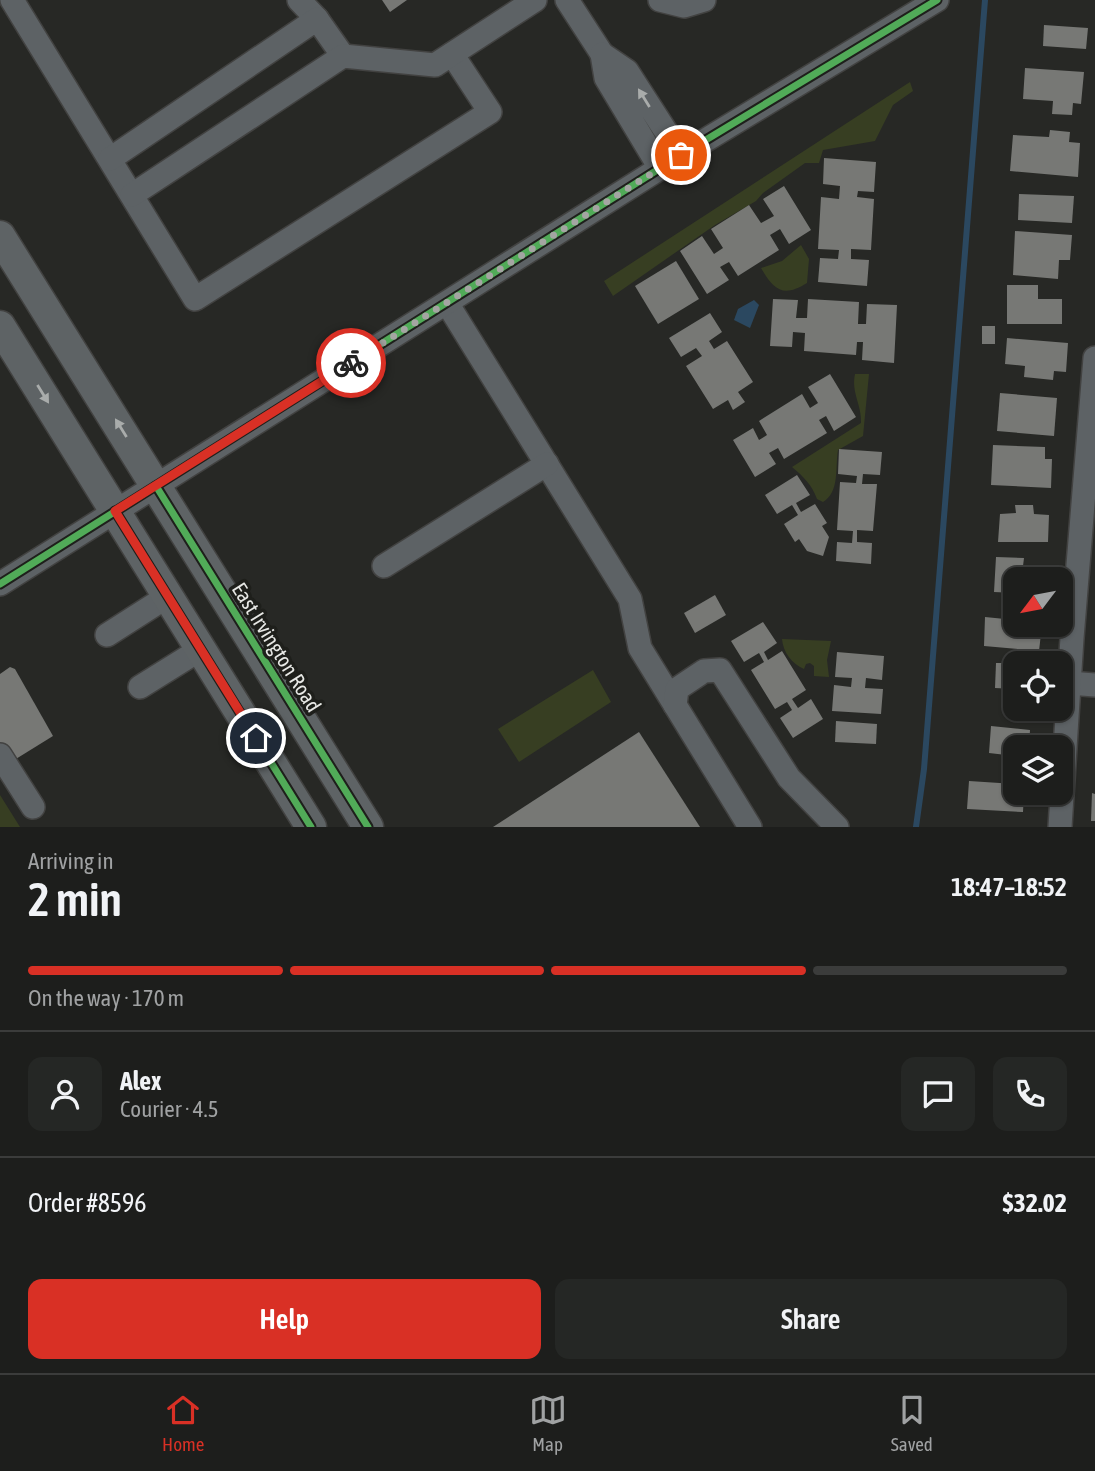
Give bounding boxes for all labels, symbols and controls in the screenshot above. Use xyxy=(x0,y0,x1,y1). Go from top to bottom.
one-way arrow xyxy=(638,88,651,107)
pin xyxy=(651,125,711,185)
icon: bag xyxy=(662,136,700,174)
courier xyxy=(316,328,386,398)
icon: bike xyxy=(332,344,370,382)
one-way arrow xyxy=(36,384,49,403)
one-way arrow xyxy=(114,419,127,438)
north arrow xyxy=(1003,567,1073,637)
map controls xyxy=(1003,567,1073,805)
street label: East Irvington Road xyxy=(228,578,326,716)
button: locate xyxy=(1003,651,1073,721)
pin xyxy=(226,708,286,768)
icon: home xyxy=(237,719,275,757)
button: layers xyxy=(1003,735,1073,805)
text: Arriving in xyxy=(28,848,114,874)
text: 18:47–18:52 xyxy=(951,872,1067,902)
text: 2 min xyxy=(28,873,122,926)
text: On the way · 170 m xyxy=(28,985,184,1011)
button: person xyxy=(28,1057,102,1131)
button: chat xyxy=(901,1057,975,1131)
button: phone xyxy=(993,1057,1067,1131)
text: Alex xyxy=(120,1066,161,1096)
text: Courier · 4.5 xyxy=(120,1096,219,1122)
text: Order #8596 xyxy=(28,1188,147,1218)
text: $32.02 xyxy=(1003,1188,1067,1218)
button: Help xyxy=(28,1279,541,1359)
button: Share xyxy=(555,1279,1067,1359)
tab: Home xyxy=(162,1391,204,1455)
tab: Map xyxy=(529,1391,567,1455)
tab: Saved xyxy=(891,1391,933,1455)

